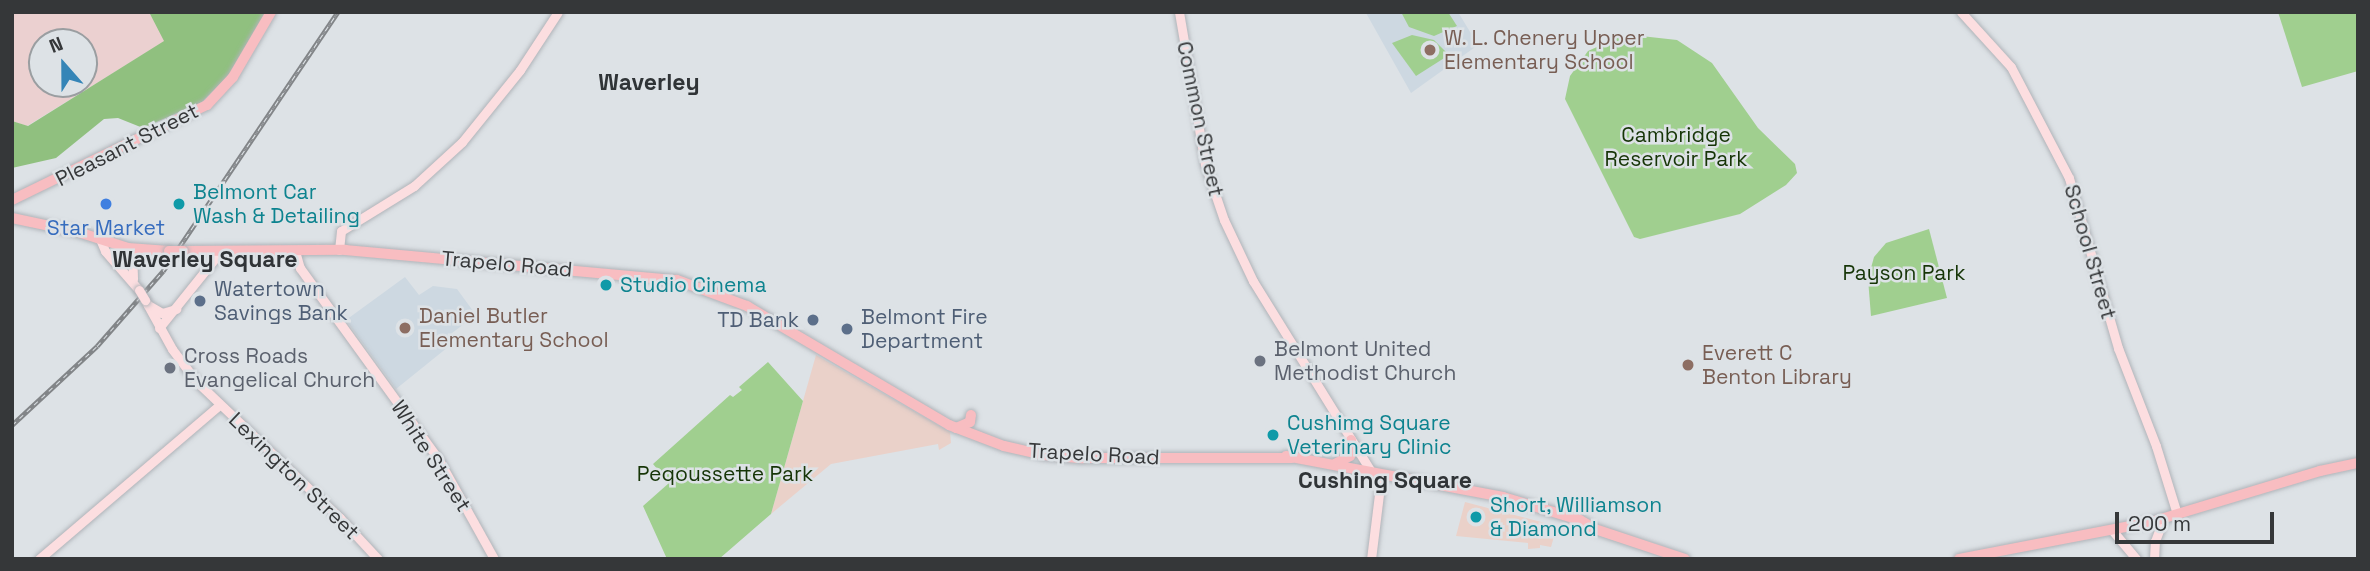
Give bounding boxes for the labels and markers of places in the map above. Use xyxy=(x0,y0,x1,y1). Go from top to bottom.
place label: W. L. Chenery Upper Elementary School xyxy=(1444,25,1646,75)
marker: W. L. Chenery Upper Elementary School xyxy=(1422,42,1438,58)
place label: Belmont Car Wash & Detailing xyxy=(193,179,360,229)
marker: Star Market xyxy=(98,196,114,212)
marker: Belmont Car Wash & Detailing xyxy=(171,196,187,212)
place label: Star Market xyxy=(47,215,165,241)
place label: Studio Cinema xyxy=(620,272,766,298)
place label: Watertown Savings Bank xyxy=(214,276,348,326)
marker: Studio Cinema xyxy=(598,277,614,293)
marker: Watertown Savings Bank xyxy=(192,293,208,309)
place label: Daniel Butler Elementary School xyxy=(419,303,609,353)
place label: Belmont Fire Department xyxy=(861,304,988,354)
place label: TD Bank xyxy=(717,307,799,333)
marker: TD Bank xyxy=(805,312,821,328)
marker: Daniel Butler Elementary School xyxy=(397,320,413,336)
marker: Belmont Fire Department xyxy=(839,321,855,337)
place label: Belmont United Methodist Church xyxy=(1274,336,1456,386)
place label: Everett C Benton Library xyxy=(1702,340,1852,390)
place label: Cross Roads Evangelical Church xyxy=(184,343,375,393)
marker: Belmont United Methodist Church xyxy=(1252,353,1268,369)
marker: Everett C Benton Library xyxy=(1680,357,1696,373)
marker: Cross Roads Evangelical Church xyxy=(162,360,178,376)
place label: Cushimg Square Veterinary Clinic xyxy=(1287,410,1451,460)
marker: Cushimg Square Veterinary Clinic xyxy=(1265,427,1281,443)
place label: Short, Williamson & Diamond xyxy=(1490,492,1663,542)
marker: Short, Williamson & Diamond xyxy=(1468,509,1484,525)

